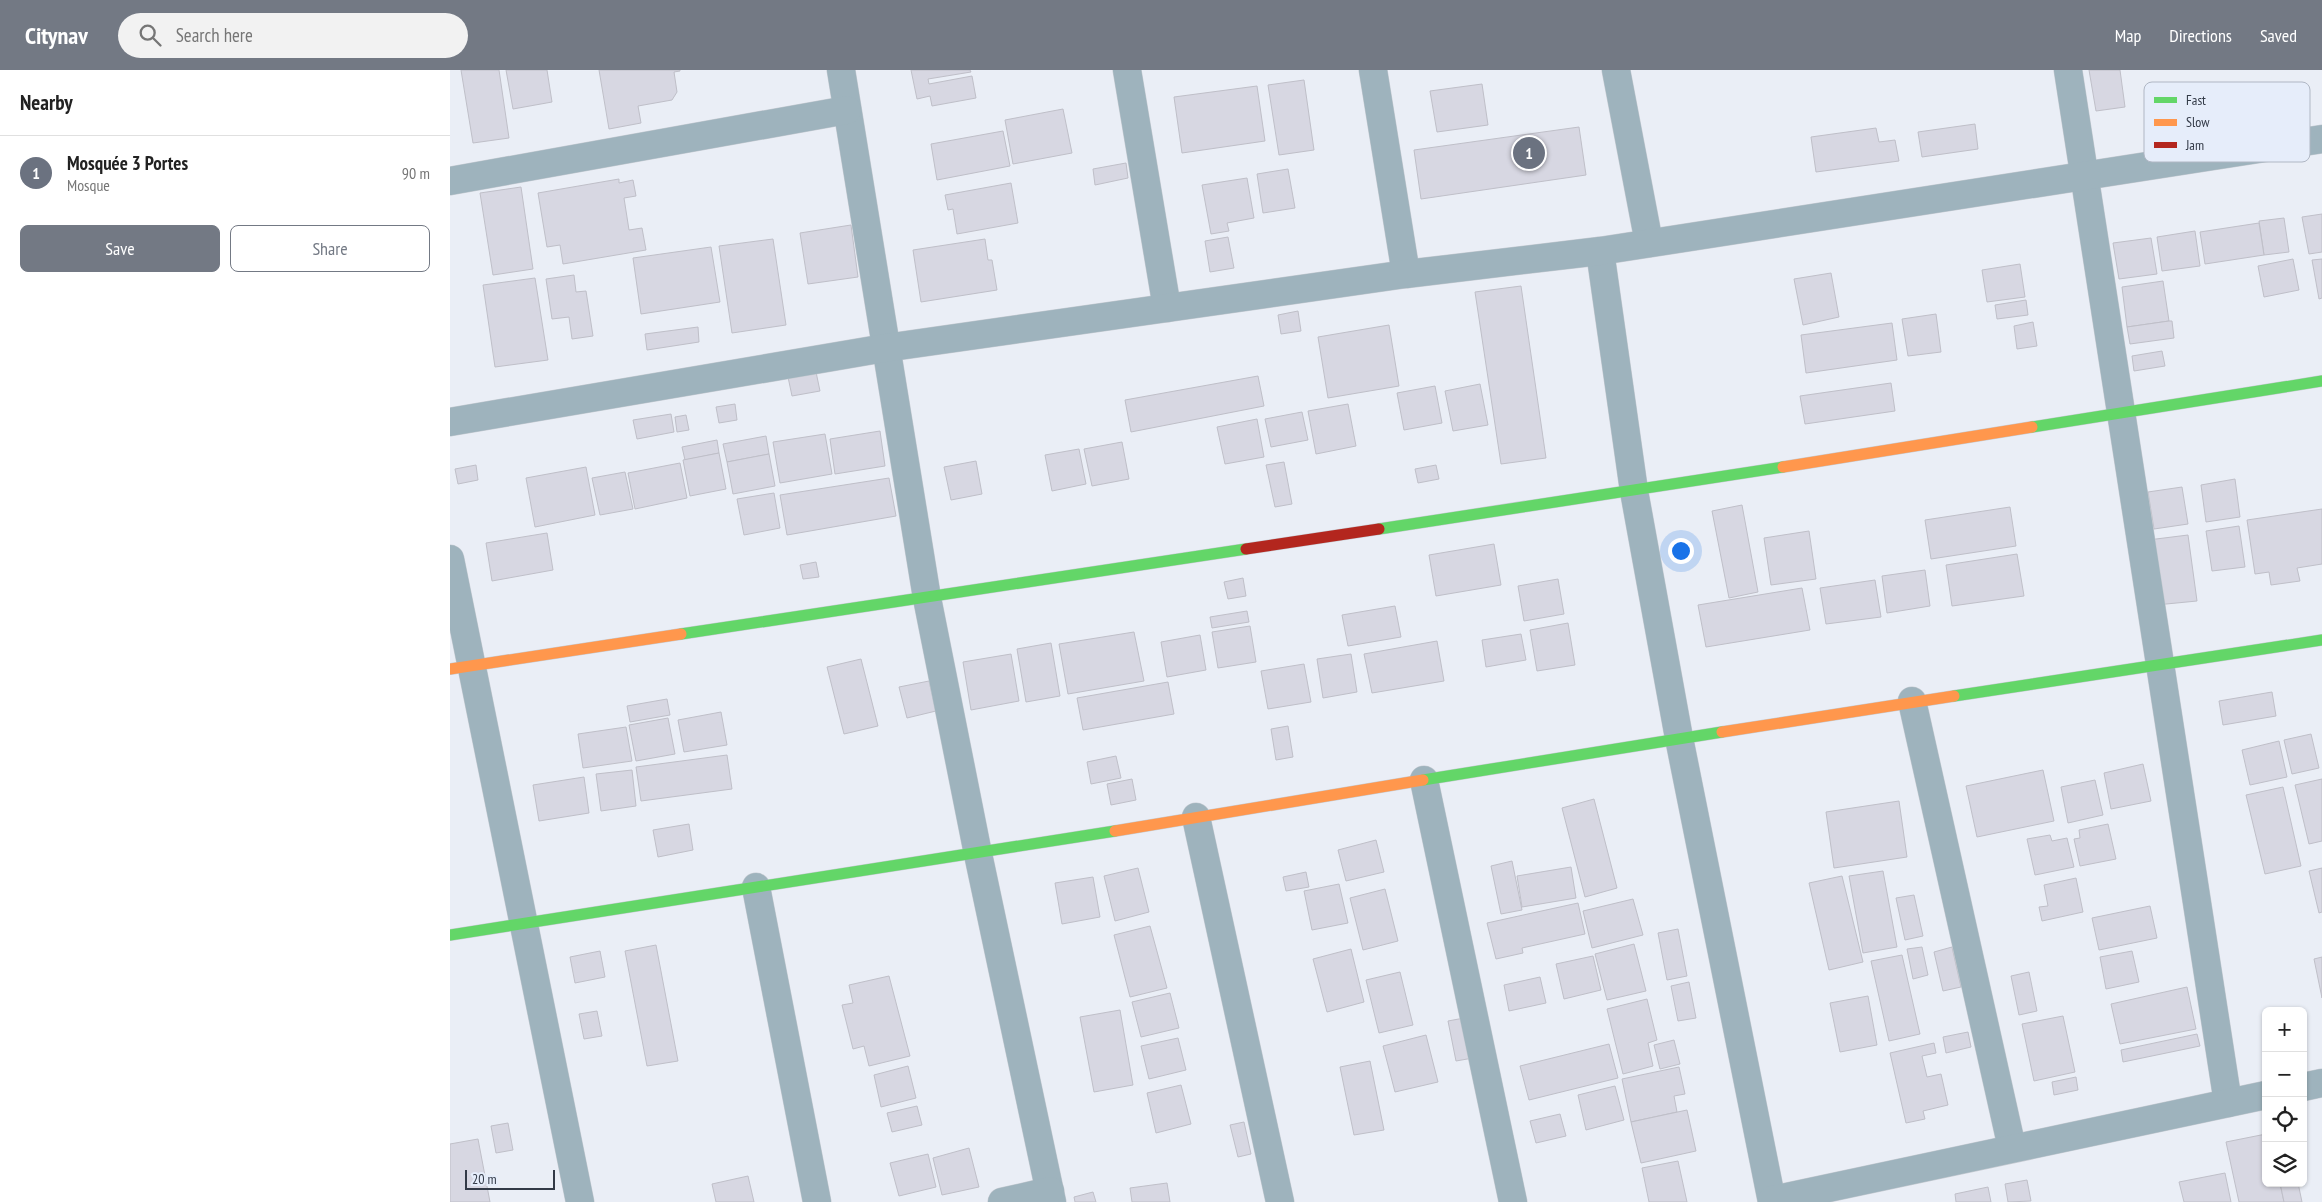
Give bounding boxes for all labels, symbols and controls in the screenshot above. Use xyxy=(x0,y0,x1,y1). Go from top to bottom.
search box xyxy=(118,13,468,58)
text: Citynav xyxy=(25,20,88,51)
icon: search xyxy=(136,21,164,49)
text: Search here xyxy=(176,23,253,47)
text: Map xyxy=(2115,24,2141,47)
text: Directions xyxy=(2169,24,2232,47)
text: Saved xyxy=(2260,24,2297,47)
legend xyxy=(2144,82,2310,162)
text: Nearby xyxy=(20,89,73,116)
text: Fast xyxy=(2186,91,2206,109)
text: Slow xyxy=(2186,113,2210,131)
pin: 1 xyxy=(1513,134,1545,172)
text: Jam xyxy=(2185,136,2204,154)
text: Mosquée 3 Portes xyxy=(67,151,188,175)
text: 1 xyxy=(32,163,40,183)
text: 90 m xyxy=(402,163,430,183)
text: Mosque xyxy=(67,175,110,195)
button: Save xyxy=(20,225,220,272)
button: Share xyxy=(230,225,430,272)
your location xyxy=(1668,538,1694,564)
map controls xyxy=(2262,1007,2307,1187)
button: + xyxy=(2262,1007,2307,1052)
button: − xyxy=(2262,1052,2307,1097)
button: locate xyxy=(2262,1097,2307,1142)
button: layers xyxy=(2262,1142,2307,1187)
scale bar xyxy=(465,1167,555,1190)
text: 20 m xyxy=(472,1170,497,1188)

